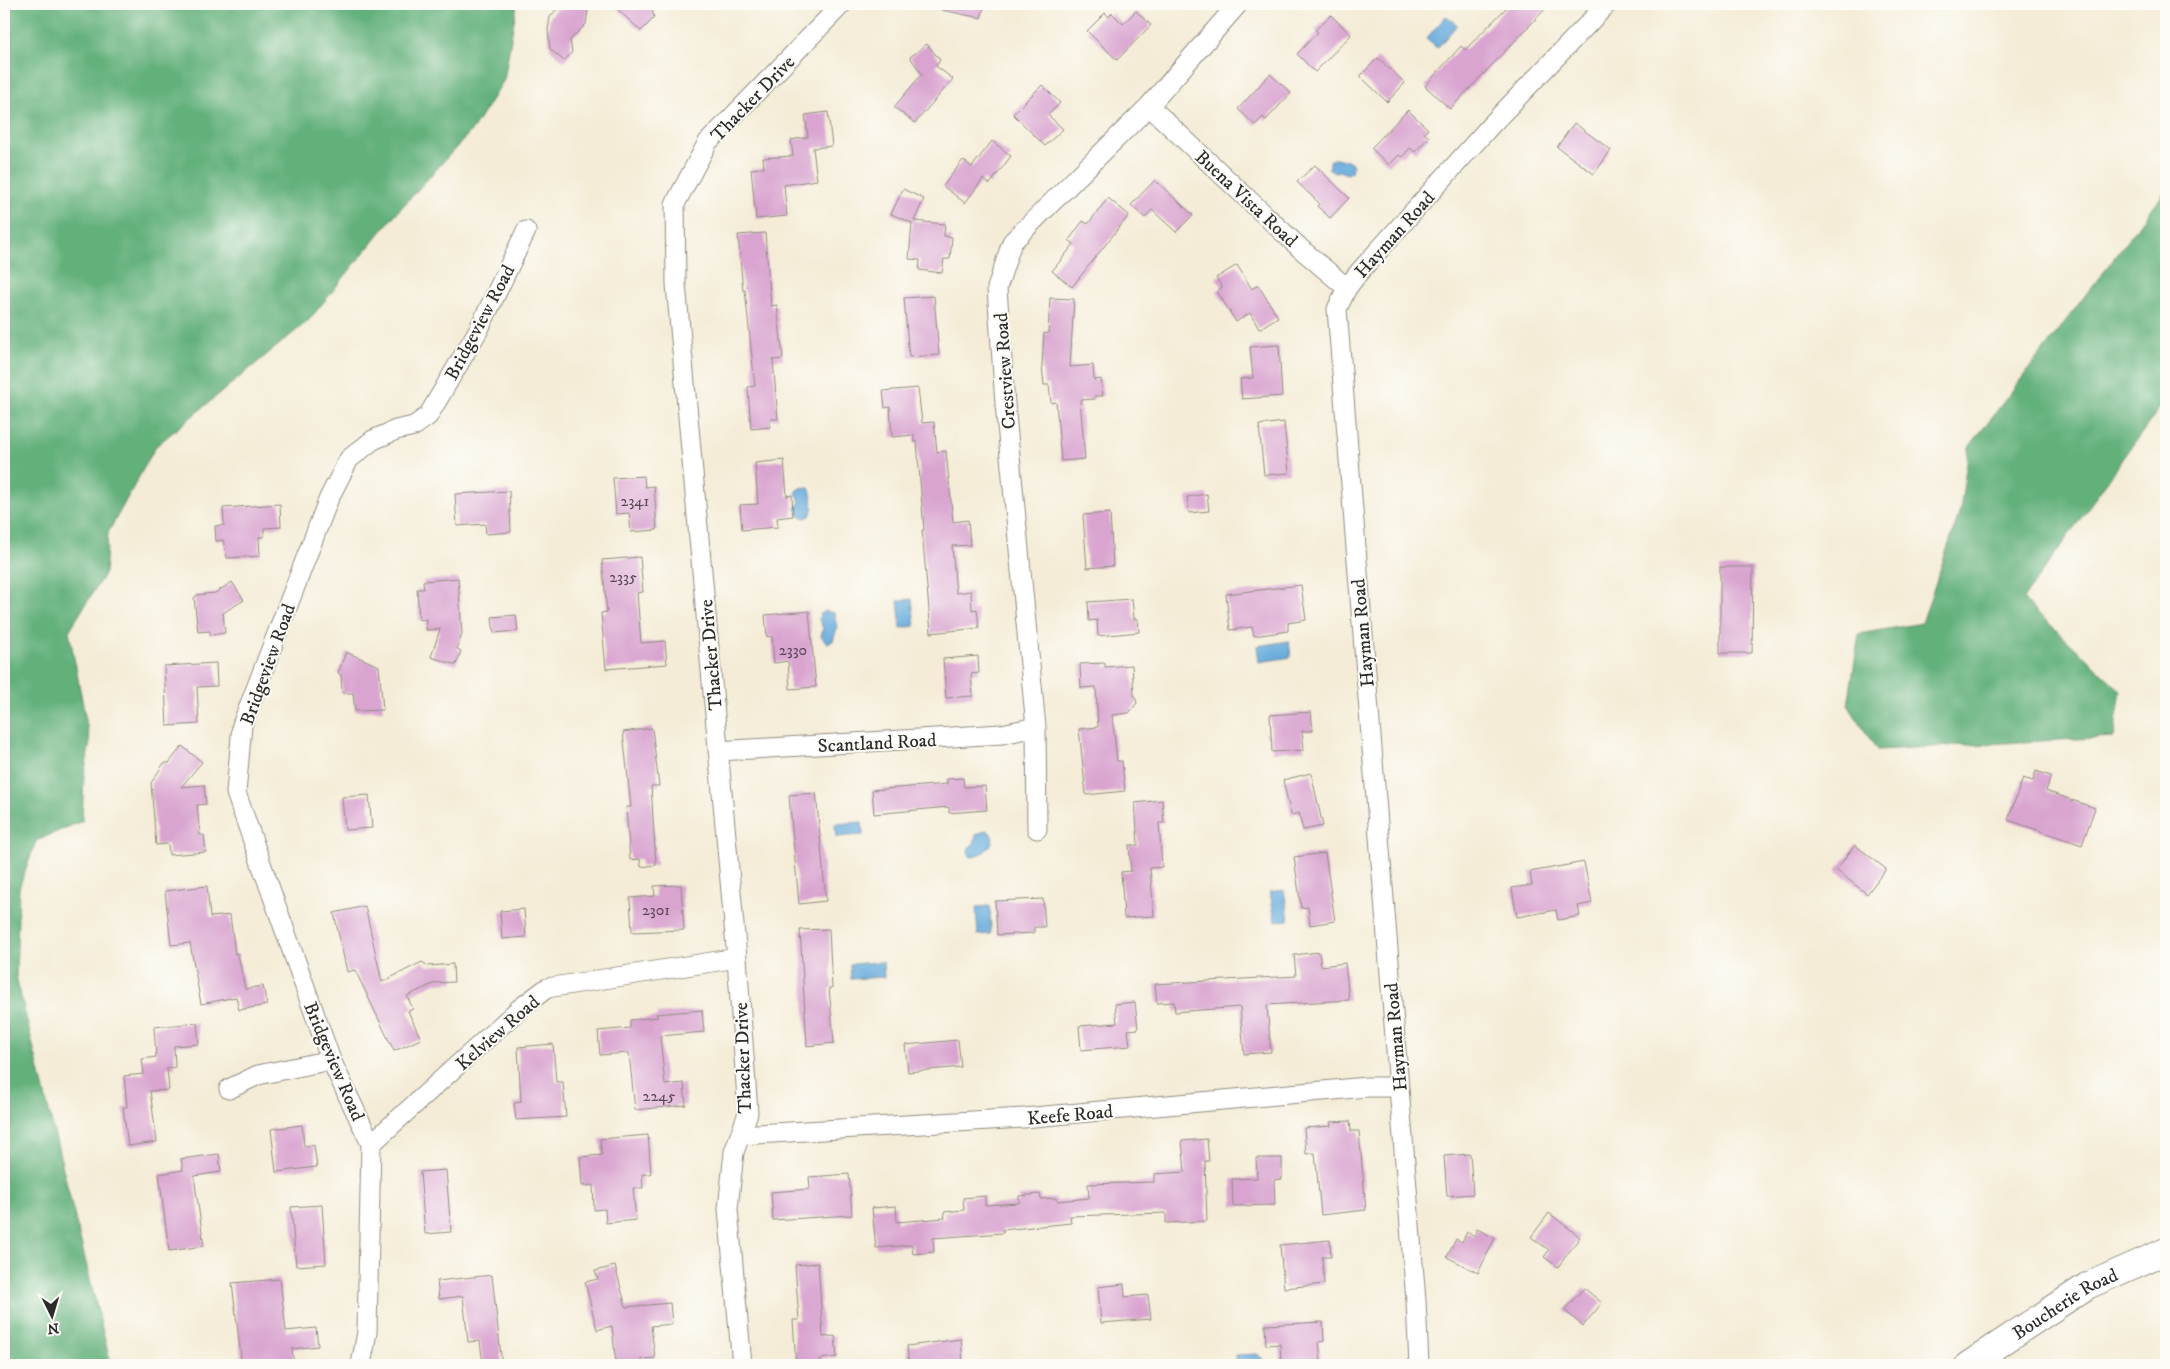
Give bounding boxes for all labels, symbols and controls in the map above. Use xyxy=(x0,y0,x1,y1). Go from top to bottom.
street label: Thacker Drive xyxy=(706,51,800,147)
street label: Buena Vista Road xyxy=(1190,146,1302,253)
street label: Hayman Road xyxy=(1350,187,1440,283)
street label: Bridgeview Road xyxy=(440,261,521,384)
street label: Crestview Road xyxy=(990,311,1021,430)
house number: 2341 xyxy=(621,491,650,511)
house number: 2335 xyxy=(609,567,637,587)
street label: Hayman Road xyxy=(1347,577,1380,688)
street label: Thacker Drive xyxy=(695,598,728,711)
street label: Bridgeview Road xyxy=(236,600,301,728)
house number: 2330 xyxy=(779,640,807,660)
street label: Scantland Road xyxy=(817,729,937,758)
house number: 2301 xyxy=(642,900,670,920)
street label: Hayman Road xyxy=(1380,981,1413,1092)
street label: Kelview Road xyxy=(451,990,545,1076)
street label: Bridgeview Road xyxy=(298,999,369,1125)
street label: Thacker Drive xyxy=(730,1002,757,1114)
house number: 2245 xyxy=(643,1086,675,1106)
street label: Keefe Road xyxy=(1026,1100,1115,1131)
street label: Boucherie Road xyxy=(2008,1264,2122,1345)
north arrow xyxy=(28,1292,78,1342)
text: N xyxy=(46,1318,60,1337)

